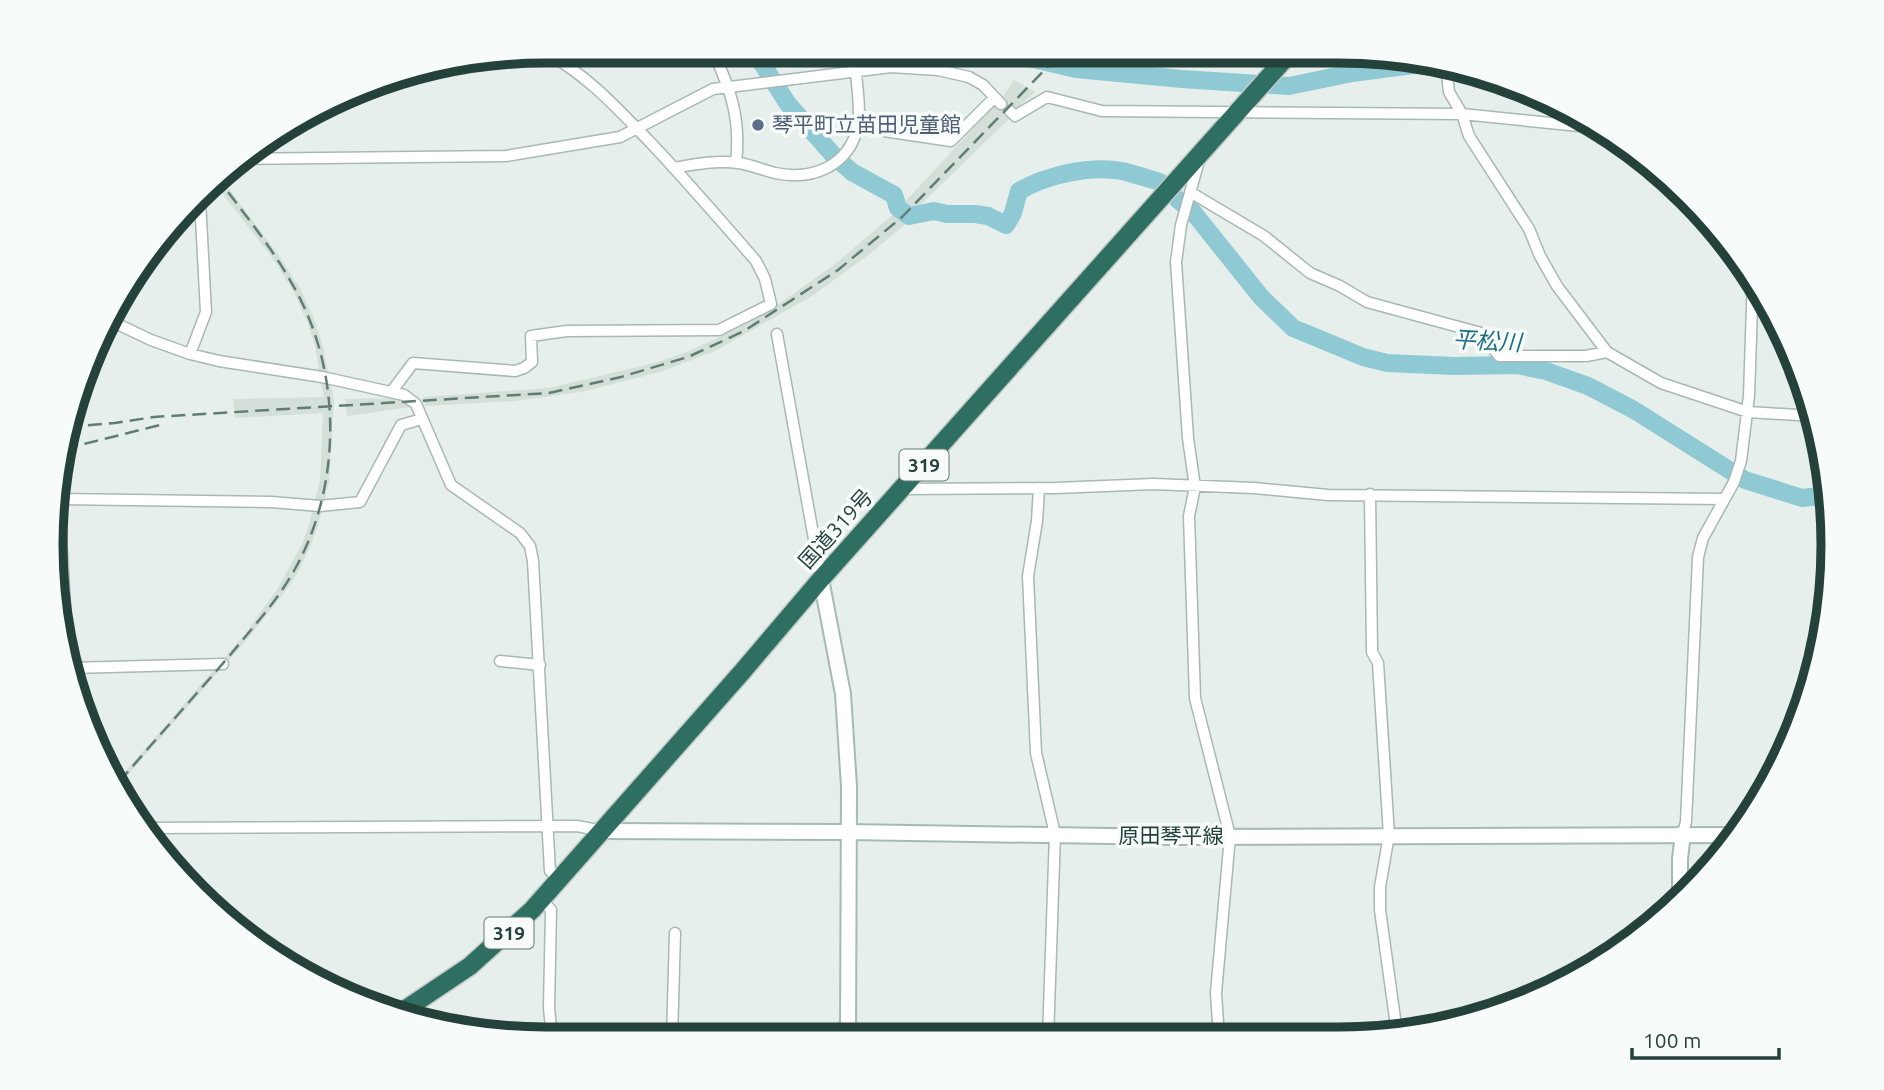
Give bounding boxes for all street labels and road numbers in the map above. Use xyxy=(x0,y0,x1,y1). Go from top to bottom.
road number: 319 xyxy=(900,450,948,480)
street label: 国道319号 xyxy=(793,484,877,573)
street label: 原田琴平線 xyxy=(1119,823,1224,847)
road number: 319 xyxy=(484,917,534,948)

